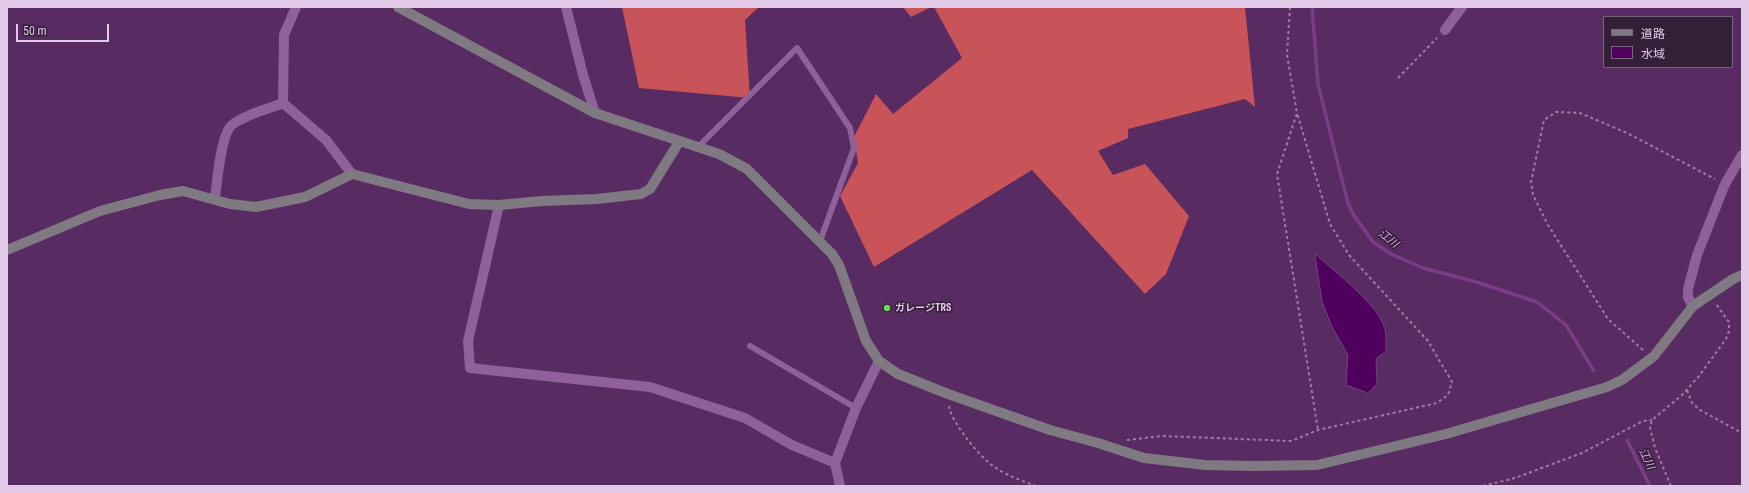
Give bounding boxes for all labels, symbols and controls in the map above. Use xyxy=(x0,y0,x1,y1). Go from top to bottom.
scale bar xyxy=(18,16,111,42)
legend xyxy=(1603,16,1733,68)
text: 50 m xyxy=(23,24,47,38)
text: 道路 xyxy=(1641,27,1665,41)
text: 水域 xyxy=(1641,47,1665,61)
water label: 江川 xyxy=(1375,227,1401,251)
place label: ガレージTRS xyxy=(895,302,951,314)
marker: ガレージTRS xyxy=(882,303,892,313)
water label: 江川 xyxy=(1635,446,1657,472)

